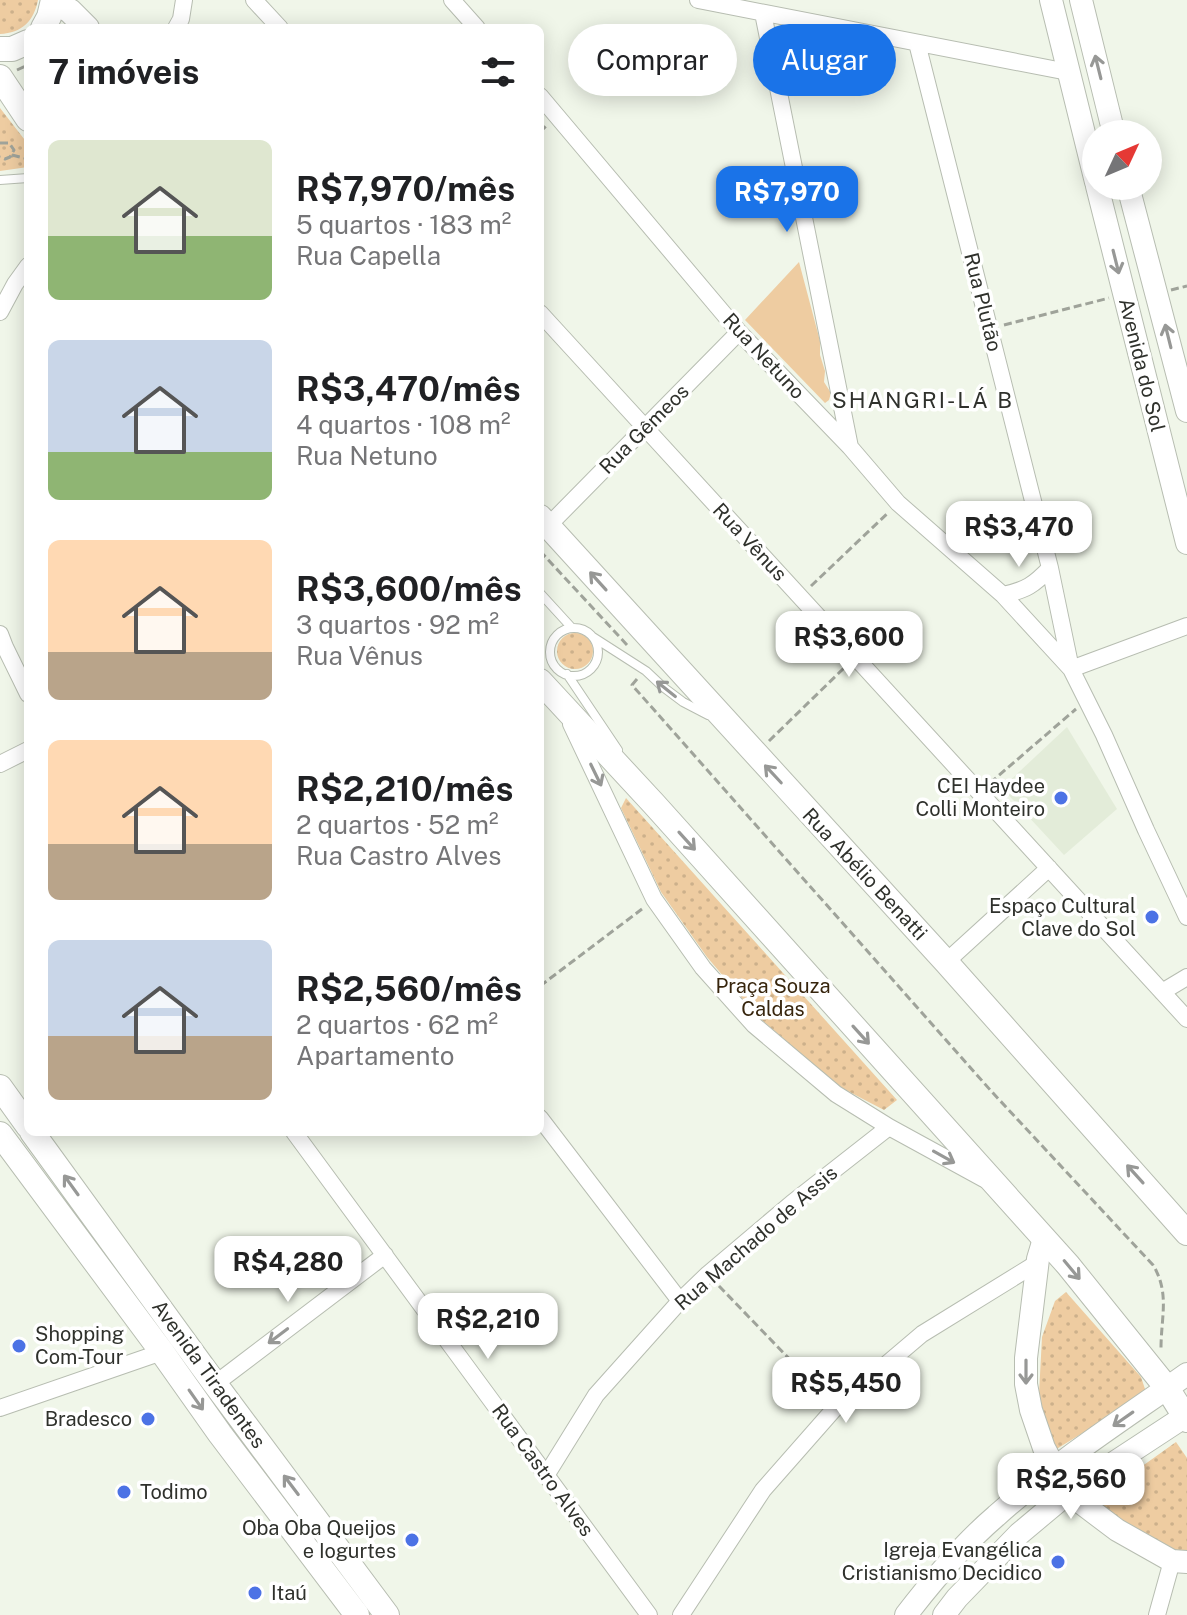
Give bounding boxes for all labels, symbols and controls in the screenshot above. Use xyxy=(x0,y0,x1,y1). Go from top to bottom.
chip: Comprar xyxy=(568,24,737,96)
chip: Alugar xyxy=(753,24,896,96)
icon: filters xyxy=(476,50,520,94)
text: 7 imóveis xyxy=(48,52,199,92)
one-way arrow xyxy=(1089,55,1104,80)
north arrow xyxy=(1082,120,1162,200)
map controls xyxy=(1082,120,1162,200)
pin: R$7,970 xyxy=(713,166,861,234)
text: R$7,970/mês xyxy=(296,169,515,209)
icon: home xyxy=(112,172,208,268)
text: R$7,970 xyxy=(734,176,840,207)
text: 5 quartos · 183 m² xyxy=(296,209,511,240)
text: Rua Capella xyxy=(296,240,441,271)
one-way arrow xyxy=(1109,248,1124,274)
street label: Rua Plutão xyxy=(959,250,1007,354)
street label: Avenida do Sol xyxy=(1114,296,1170,434)
street label: Rua Netuno xyxy=(718,308,810,404)
one-way arrow xyxy=(1160,323,1175,349)
text: R$3,470/mês xyxy=(296,369,521,409)
icon: home xyxy=(112,372,208,468)
street label: Rua Gêmeos xyxy=(594,379,694,479)
district label: SHANGRI-LÁ B xyxy=(832,387,1014,413)
text: 4 quartos · 108 m² xyxy=(296,409,510,440)
text: Rua Netuno xyxy=(296,440,438,471)
street label: Rua Vênus xyxy=(708,498,792,586)
pin: R$3,470 xyxy=(945,501,1093,569)
text: R$3,470 xyxy=(964,511,1074,542)
text: R$3,600/mês xyxy=(296,569,522,609)
icon: home xyxy=(112,572,208,668)
one-way arrow xyxy=(590,572,608,592)
text: 3 quartos · 92 m² xyxy=(296,609,499,640)
pin: R$3,600 xyxy=(775,611,923,679)
text: R$3,600 xyxy=(794,621,904,652)
text: Rua Vênus xyxy=(296,640,423,671)
one-way arrow xyxy=(656,680,677,697)
one-way arrow xyxy=(589,763,604,787)
one-way arrow xyxy=(764,764,783,784)
text: R$2,210/mês xyxy=(296,769,513,809)
icon: home xyxy=(112,772,208,868)
place label: CEI Haydee Colli Monteiro xyxy=(916,774,1045,821)
marker: CEI Haydee Colli Monteiro xyxy=(1052,789,1070,807)
street label: Rua Abélio Benatti xyxy=(798,803,932,945)
text: 2 quartos · 52 m² xyxy=(296,809,499,840)
one-way arrow xyxy=(678,831,696,851)
text: Rua Castro Alves xyxy=(296,840,501,871)
place label: Espaço Cultural Clave do Sol xyxy=(989,894,1136,941)
marker: Espaço Cultural Clave do Sol xyxy=(1143,908,1161,926)
text: R$2,560/mês xyxy=(296,969,522,1009)
icon: home xyxy=(112,972,208,1068)
park label: Praça Souza Caldas xyxy=(716,974,830,1021)
text: 2 quartos · 62 m² xyxy=(296,1009,498,1040)
one-way arrow xyxy=(851,1025,869,1045)
text: Apartamento xyxy=(296,1040,454,1071)
one-way arrow xyxy=(931,1150,955,1165)
street label: Rua Machado de Assis xyxy=(670,1161,842,1315)
one-way arrow xyxy=(1127,1165,1145,1185)
one-way arrow xyxy=(63,1174,79,1196)
pin: R$4,280 xyxy=(214,1236,362,1304)
text: R$4,280 xyxy=(232,1246,344,1277)
one-way arrow xyxy=(1063,1260,1081,1280)
pin: R$2,210 xyxy=(414,1293,562,1361)
street label: Avenida Tiradentes xyxy=(147,1295,271,1453)
text: R$2,210 xyxy=(436,1303,540,1334)
place label: Shopping Com-Tour xyxy=(35,1322,124,1369)
one-way arrow xyxy=(268,1327,289,1344)
marker: Shopping Com-Tour xyxy=(10,1337,28,1355)
pin: R$5,450 xyxy=(772,1357,920,1425)
one-way arrow xyxy=(1018,1358,1034,1384)
text: R$5,450 xyxy=(790,1367,902,1398)
one-way arrow xyxy=(188,1388,204,1410)
street label: Rua Castro Alves xyxy=(487,1399,599,1541)
place label: Bradesco xyxy=(45,1407,132,1431)
marker: Bradesco xyxy=(139,1410,157,1428)
one-way arrow xyxy=(1113,1411,1135,1427)
pin: R$2,560 xyxy=(997,1453,1145,1521)
text: R$2,560 xyxy=(1016,1463,1126,1494)
one-way arrow xyxy=(282,1475,299,1496)
place label: Todimo xyxy=(140,1480,208,1504)
marker: Todimo xyxy=(115,1483,133,1501)
place label: Oba Oba Queijos e Iogurtes xyxy=(242,1516,396,1563)
marker: Oba Oba Queijos e Iogurtes xyxy=(403,1531,421,1549)
place label: Igreja Evangélica Cristianismo Decidico xyxy=(842,1538,1042,1585)
marker: Igreja Evangélica Cristianismo Decidico xyxy=(1049,1553,1067,1571)
place label: Itaú xyxy=(271,1581,307,1605)
marker: Itaú xyxy=(246,1584,264,1602)

